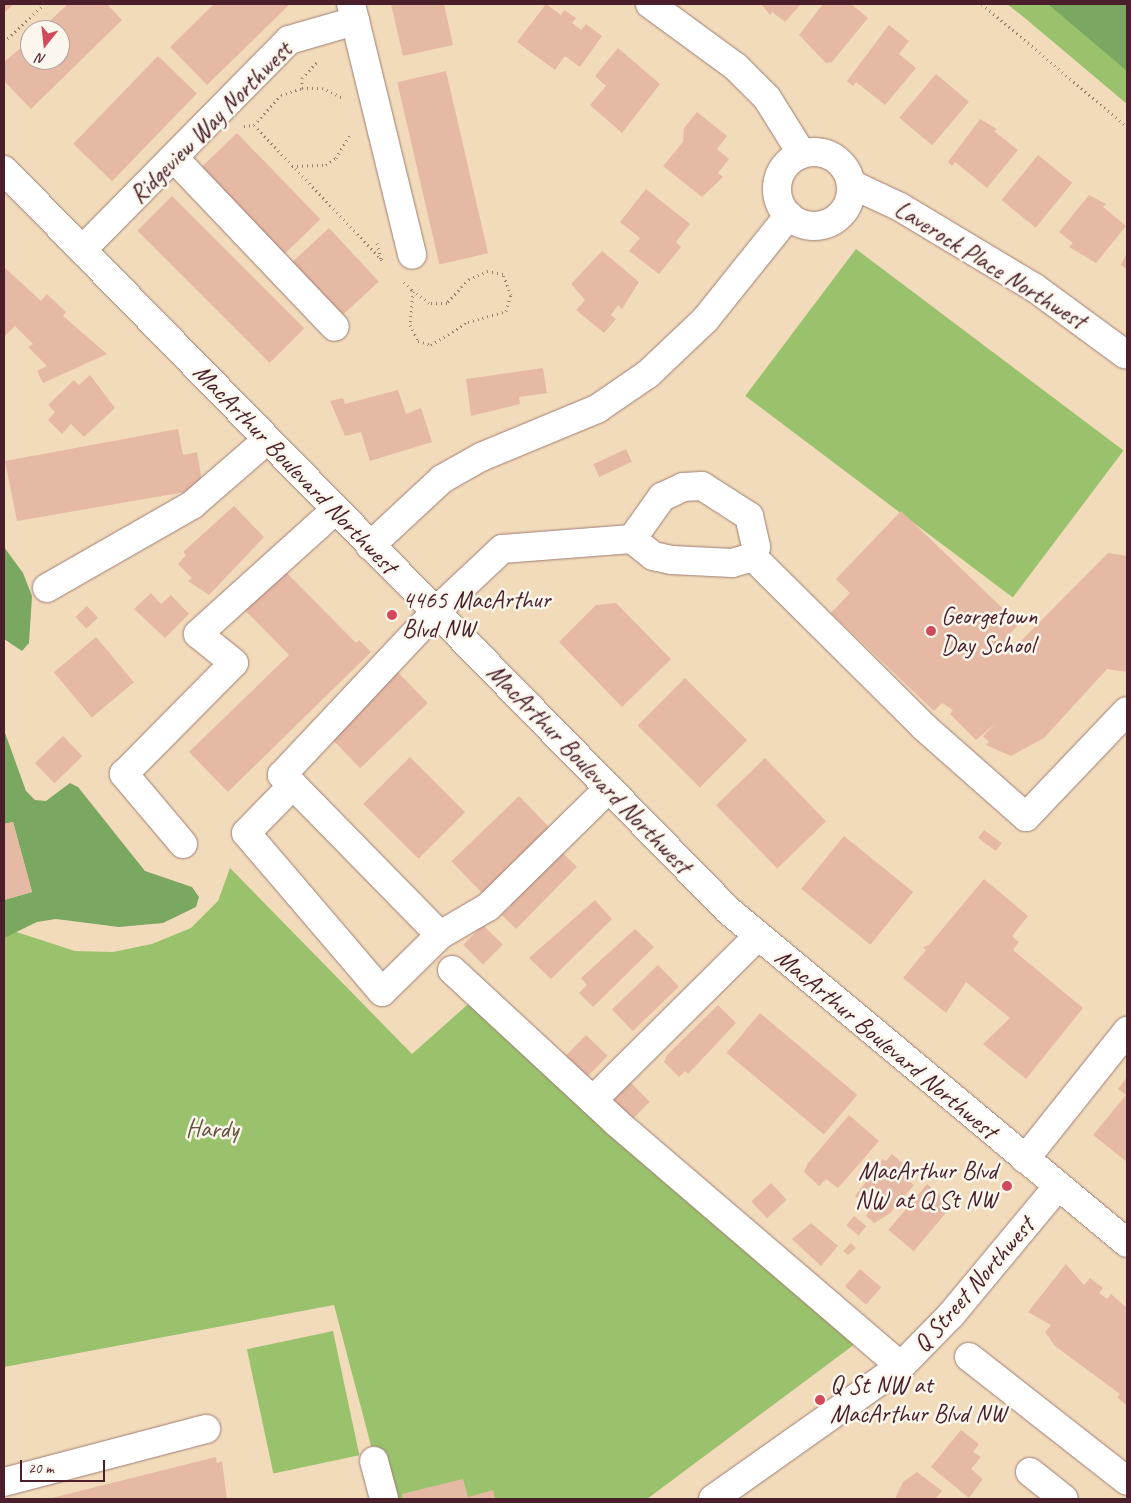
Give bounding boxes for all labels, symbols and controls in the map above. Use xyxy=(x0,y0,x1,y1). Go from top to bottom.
north arrow xyxy=(20,20,70,70)
street label: Ridgeview Way Northwest xyxy=(123,35,299,211)
text: N xyxy=(34,50,48,68)
street label: Laverock Place Northwest xyxy=(889,194,1091,336)
street label: MacArthur Boulevard Northwest xyxy=(187,357,403,581)
place label: 4465 MacArthur Blvd NW xyxy=(402,586,551,645)
place label: Georgetown Day School xyxy=(941,602,1037,661)
marker: 4465 MacArthur Blvd NW xyxy=(386,609,398,621)
marker: Georgetown Day School xyxy=(925,625,937,637)
street label: MacArthur Boulevard Northwest xyxy=(481,657,697,881)
street label: MacArthur Boulevard Northwest xyxy=(769,942,1003,1146)
park label: Hardy xyxy=(186,1114,238,1144)
place label: MacArthur Blvd NW at Q St NW xyxy=(854,1157,997,1216)
marker: MacArthur Blvd NW at Q St NW xyxy=(1001,1180,1013,1192)
street label: Q Street Northwest xyxy=(907,1211,1041,1359)
place label: Q St NW at MacArthur Blvd NW xyxy=(830,1371,1008,1430)
marker: Q St NW at MacArthur Blvd NW xyxy=(814,1394,826,1406)
scale bar xyxy=(22,1450,108,1482)
text: 20 m xyxy=(28,1459,54,1478)

